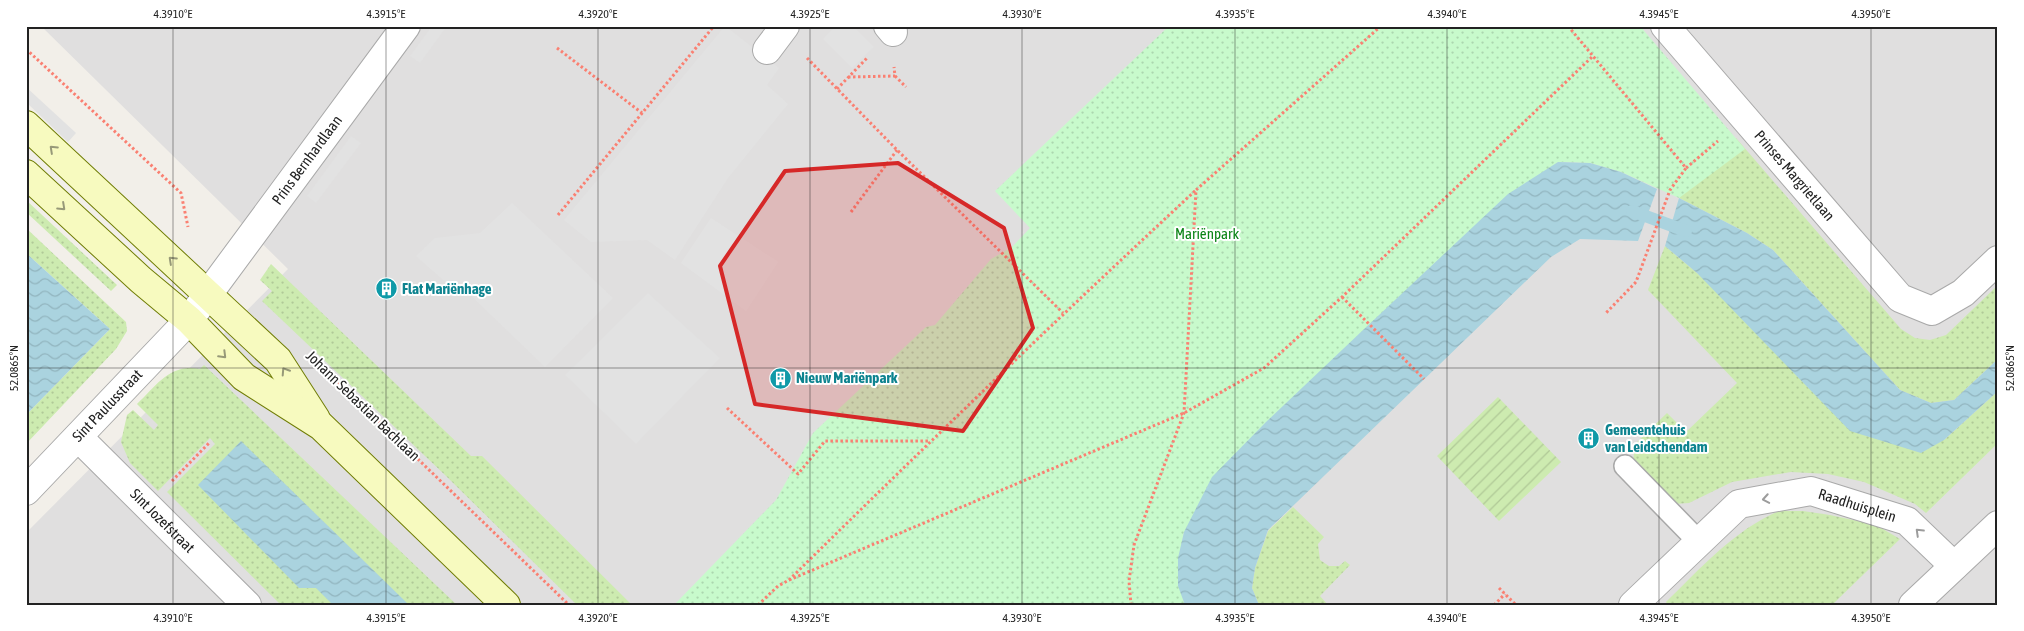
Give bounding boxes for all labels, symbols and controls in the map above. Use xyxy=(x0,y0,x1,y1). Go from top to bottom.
text: 4.3910°E xyxy=(154,7,192,21)
text: 4.3915°E xyxy=(367,7,405,21)
text: 4.3920°E xyxy=(579,7,617,21)
text: 4.3925°E xyxy=(791,7,829,21)
text: 4.3930°E xyxy=(1003,7,1041,21)
text: 4.3935°E xyxy=(1216,7,1254,21)
text: 4.3940°E xyxy=(1428,7,1466,21)
text: 4.3945°E xyxy=(1640,7,1678,21)
text: 4.3950°E xyxy=(1852,7,1890,21)
street label: Prins Bernhardlaan xyxy=(268,112,345,208)
street label: Prinses Margrietlaan xyxy=(1751,127,1838,224)
one-way arrow xyxy=(49,146,58,155)
one-way arrow xyxy=(56,201,65,210)
park label: Mariënpark xyxy=(1175,225,1239,242)
one-way arrow xyxy=(168,257,177,266)
building icon: Flat Mariënhage xyxy=(374,277,398,301)
place label: Flat Mariënhage xyxy=(402,280,492,297)
text: 52.0865°N xyxy=(7,345,21,391)
text: 52.0865°N xyxy=(2003,345,2017,391)
street label: Johann Sebastian Bachlaan xyxy=(303,347,424,464)
one-way arrow xyxy=(217,349,226,358)
street label: Sint Paulusstraat xyxy=(69,366,145,445)
building icon: Nieuw Mariënpark xyxy=(768,366,792,390)
one-way arrow xyxy=(282,367,291,377)
place label: Nieuw Mariënpark xyxy=(796,369,898,386)
place label: Gemeentehuis van Leidschendam xyxy=(1605,421,1708,455)
building icon: Gemeentehuis van Leidschendam xyxy=(1577,427,1601,451)
street label: Sint Jozefstraat xyxy=(127,485,198,556)
street label: Raadhuisplein xyxy=(1816,485,1898,525)
one-way arrow xyxy=(1762,493,1771,503)
one-way arrow xyxy=(1915,529,1924,538)
text: 4.3910°E xyxy=(154,611,192,625)
text: 4.3915°E xyxy=(367,611,405,625)
text: 4.3920°E xyxy=(579,611,617,625)
text: 4.3925°E xyxy=(791,611,829,625)
text: 4.3930°E xyxy=(1003,611,1041,625)
text: 4.3935°E xyxy=(1216,611,1254,625)
text: 4.3940°E xyxy=(1428,611,1466,625)
text: 4.3945°E xyxy=(1640,611,1678,625)
text: 4.3950°E xyxy=(1852,611,1890,625)

